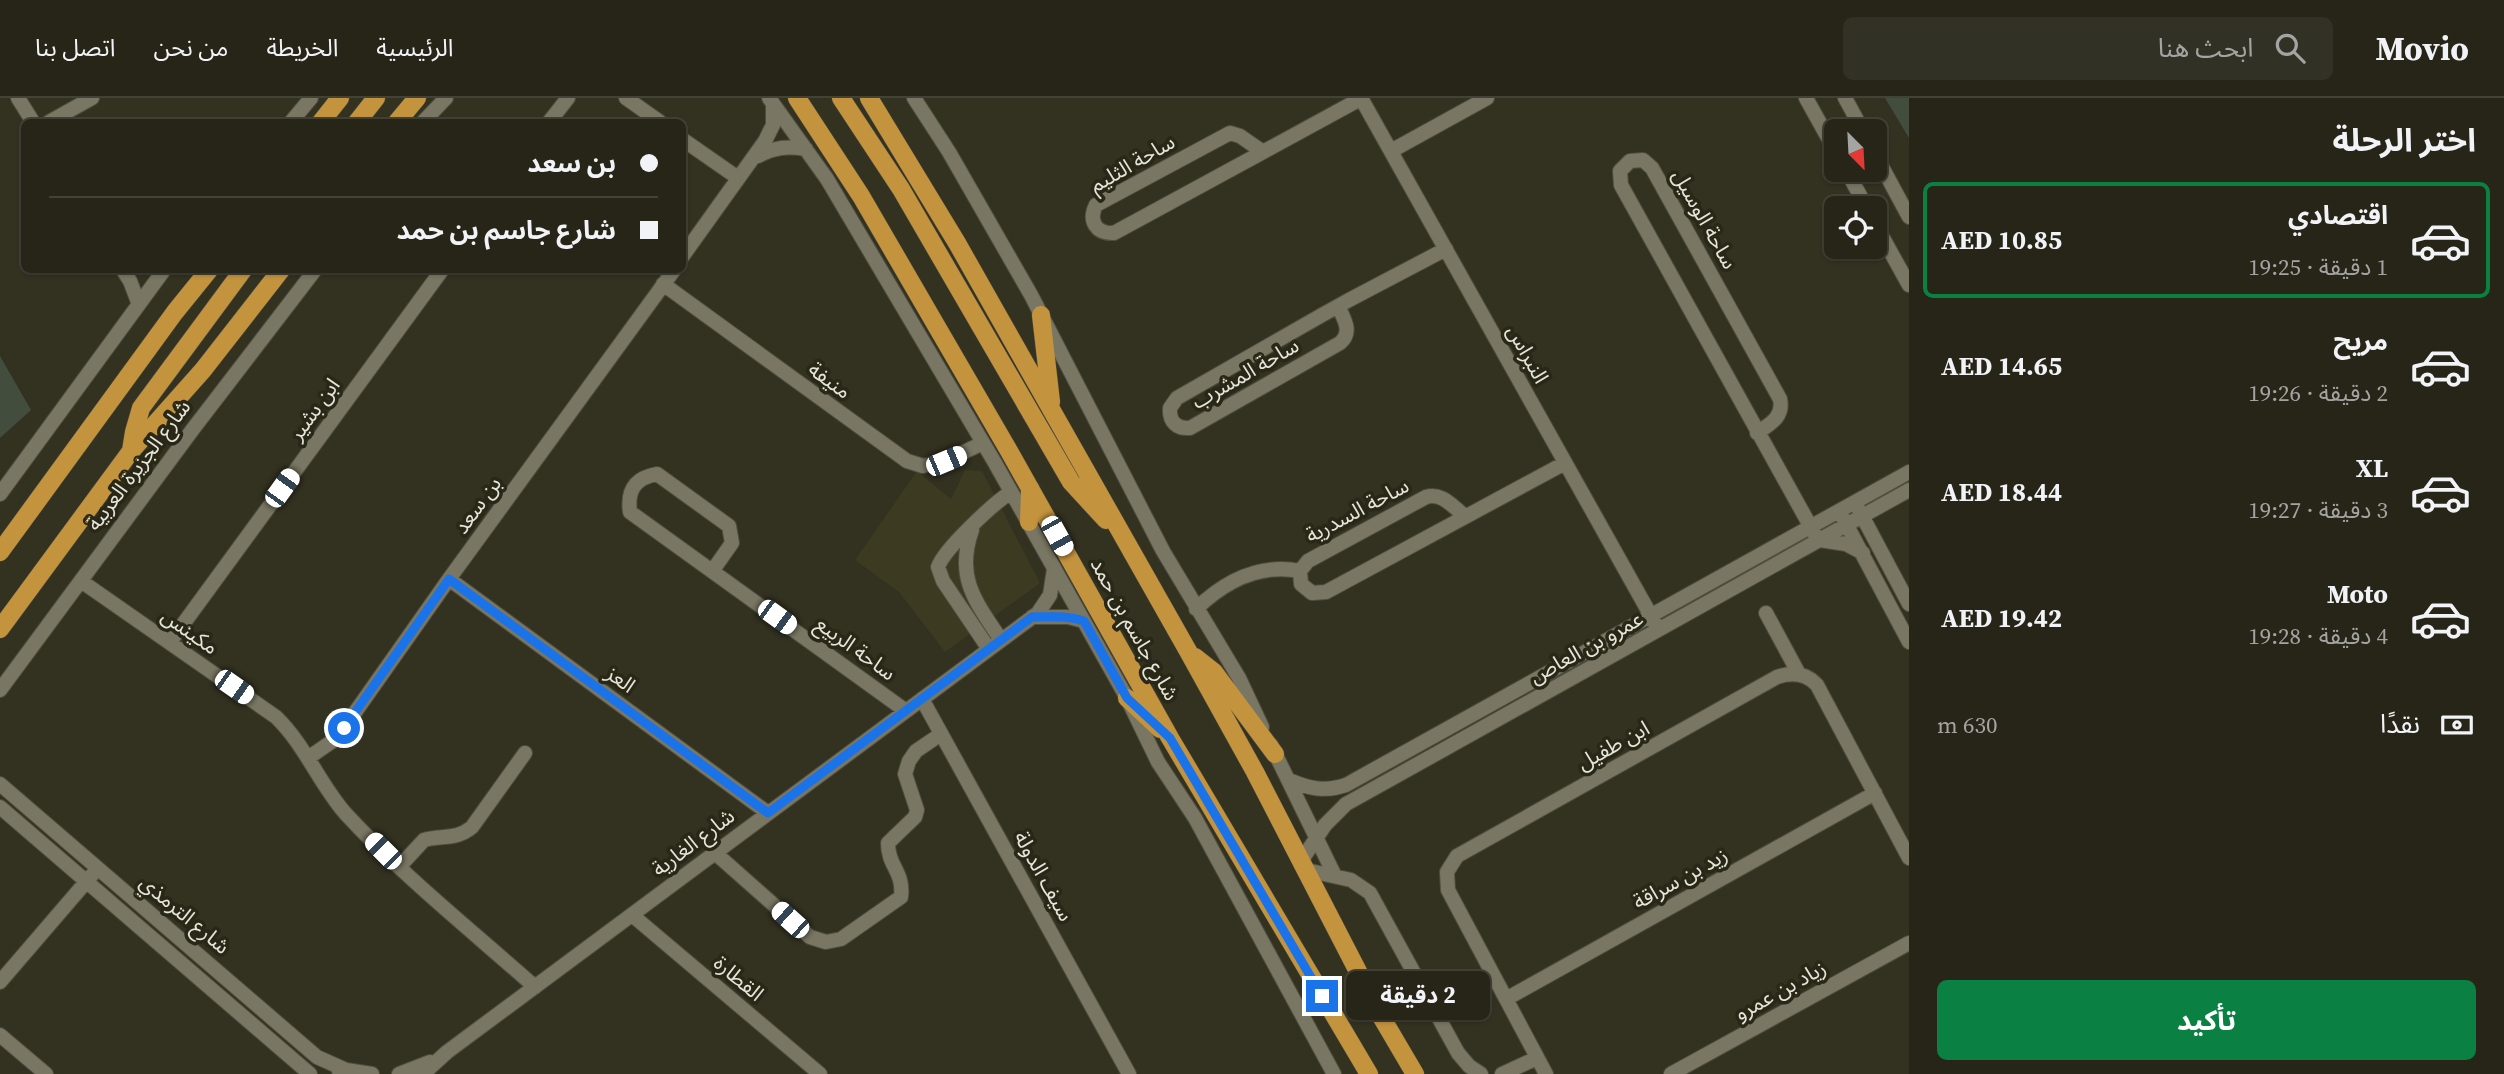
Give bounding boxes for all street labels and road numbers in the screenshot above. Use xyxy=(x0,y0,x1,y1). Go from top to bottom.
street label: ساحة الثليم xyxy=(1084,127,1181,200)
street label: ساحة الوسيل xyxy=(1666,164,1744,274)
street label: النبراس xyxy=(1500,319,1556,389)
street label: ساحة المشرب xyxy=(1186,331,1304,415)
street label: منيفة xyxy=(803,355,857,405)
street label: ابن بشير xyxy=(281,372,346,447)
street label: شارع الجزيرة العربية xyxy=(79,393,198,537)
street label: بن سعد xyxy=(446,470,508,540)
street label: ساحة السدرية xyxy=(1300,471,1414,549)
street label: شارع جاسم بن حمد xyxy=(1083,552,1186,706)
street label: مكينس xyxy=(156,601,224,661)
street label: عمرو بن العاص xyxy=(1524,604,1648,690)
street label: ساحة الربيع xyxy=(809,609,902,688)
street label: العز xyxy=(600,658,642,699)
street label: ابن طفيل xyxy=(1572,713,1654,777)
street label: شارع الغارية xyxy=(646,801,741,884)
street label: سيف الدولة xyxy=(1007,826,1081,926)
street label: زيد بن سراقة xyxy=(1627,840,1733,916)
street label: شارع الترمذي xyxy=(132,868,236,962)
street label: القطارة xyxy=(708,948,770,1008)
street label: زياد بن عمرو xyxy=(1729,953,1831,1027)

